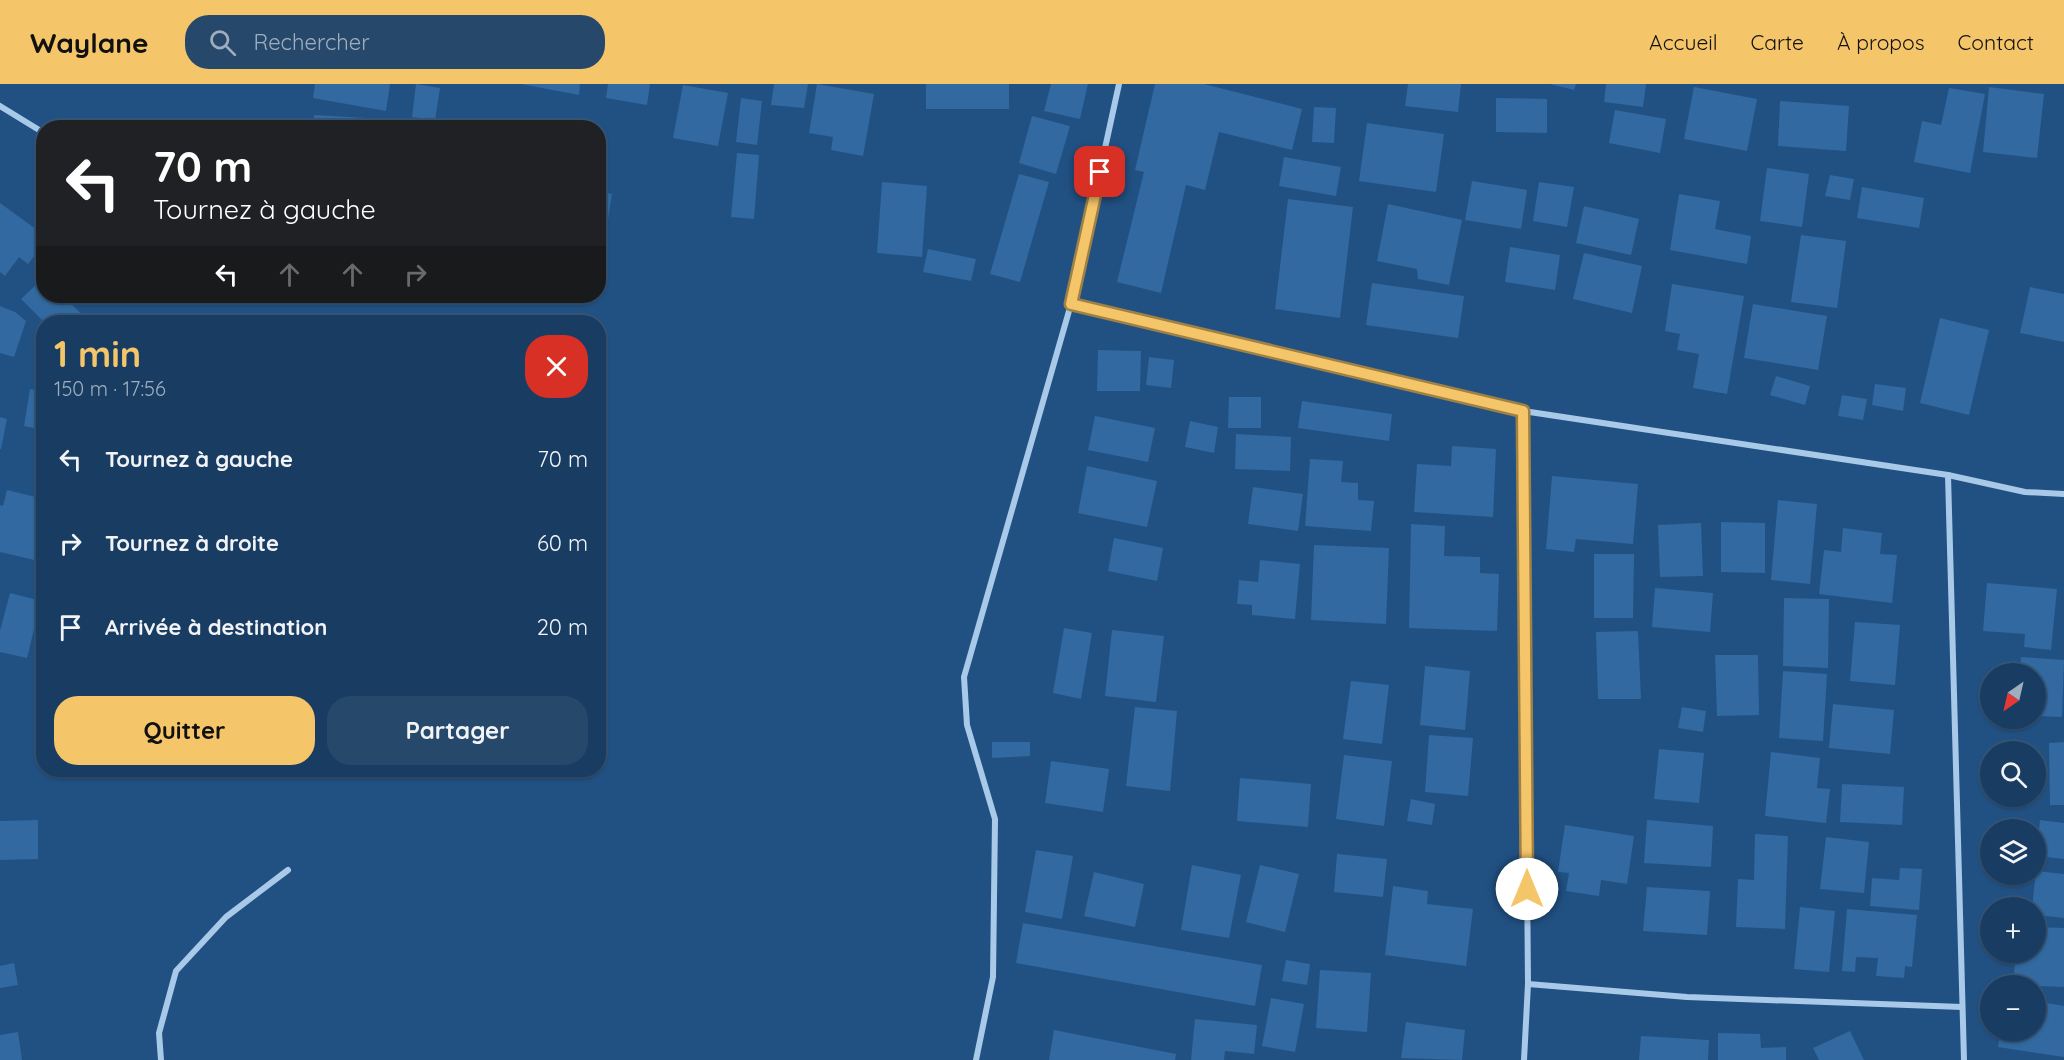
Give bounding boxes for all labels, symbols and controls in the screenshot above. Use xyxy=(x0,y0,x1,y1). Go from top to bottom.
search box xyxy=(185,15,605,69)
text: Waylane xyxy=(30,25,149,60)
icon: search xyxy=(206,26,239,59)
text: Rechercher xyxy=(254,28,370,56)
text: Accueil xyxy=(1649,29,1718,55)
text: Carte xyxy=(1751,29,1804,55)
text: À propos xyxy=(1837,29,1925,55)
text: Contact xyxy=(1958,29,2034,55)
text: 70 m xyxy=(153,140,252,193)
icon: left xyxy=(54,144,132,222)
pin xyxy=(1074,146,1125,197)
icon: arrive xyxy=(1083,155,1116,188)
text: Tournez à gauche xyxy=(153,192,376,226)
icon: left xyxy=(210,258,243,291)
icon: ahead xyxy=(273,258,306,291)
icon: ahead xyxy=(336,258,369,291)
icon: right xyxy=(399,258,432,291)
text: 1 min xyxy=(54,331,141,376)
button: close xyxy=(525,335,588,398)
text: 150 m · 17:56 xyxy=(54,376,166,401)
icon: left xyxy=(54,443,87,476)
text: Tournez à gauche xyxy=(105,445,293,473)
text: 70 m xyxy=(538,445,588,473)
icon: right xyxy=(54,527,87,560)
text: Tournez à droite xyxy=(105,529,279,557)
text: 60 m xyxy=(537,529,588,557)
icon: arrive xyxy=(54,611,87,644)
text: Arrivée à destination xyxy=(105,613,327,641)
text: 20 m xyxy=(537,613,588,641)
north arrow xyxy=(1980,663,2046,729)
map controls xyxy=(1980,663,2046,1041)
button: Quitter xyxy=(54,696,315,765)
button: Partager xyxy=(327,696,588,765)
button: search xyxy=(1980,741,2046,807)
button: layers xyxy=(1980,819,2046,885)
position arrow xyxy=(1495,857,1559,921)
button: + xyxy=(1980,897,2046,963)
button: − xyxy=(1980,975,2046,1041)

